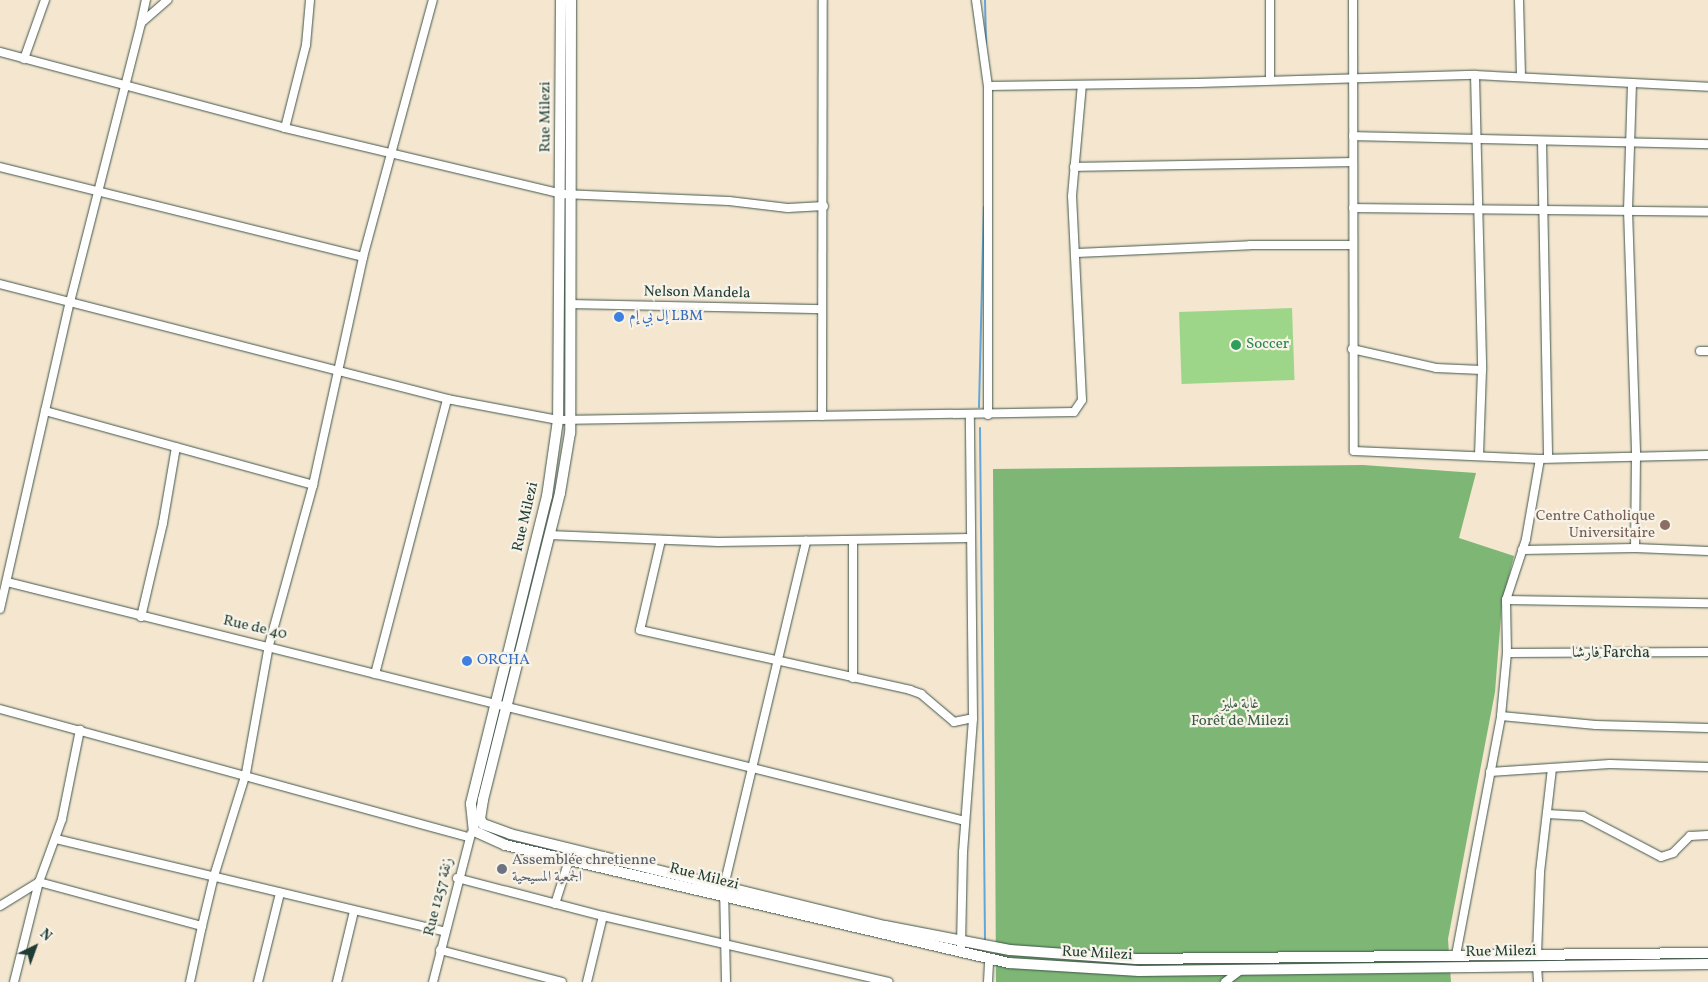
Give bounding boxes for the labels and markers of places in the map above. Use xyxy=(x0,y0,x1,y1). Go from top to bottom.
place label: إل بي إم LBM xyxy=(629,308,703,326)
marker: إل بي إم LBM xyxy=(613,311,625,323)
place label: Soccer xyxy=(1246,336,1289,354)
marker: Soccer xyxy=(1230,339,1242,351)
place label: Centre Catholique Universitaire xyxy=(1536,507,1655,542)
marker: Centre Catholique Universitaire xyxy=(1659,519,1671,531)
place label: ORCHA xyxy=(477,652,530,670)
marker: ORCHA xyxy=(461,655,473,667)
place label: Assemblée chretienne الجمعية المسيحية xyxy=(512,851,656,886)
marker: Assemblée chretienne الجمعية المسيحية xyxy=(496,863,508,875)

